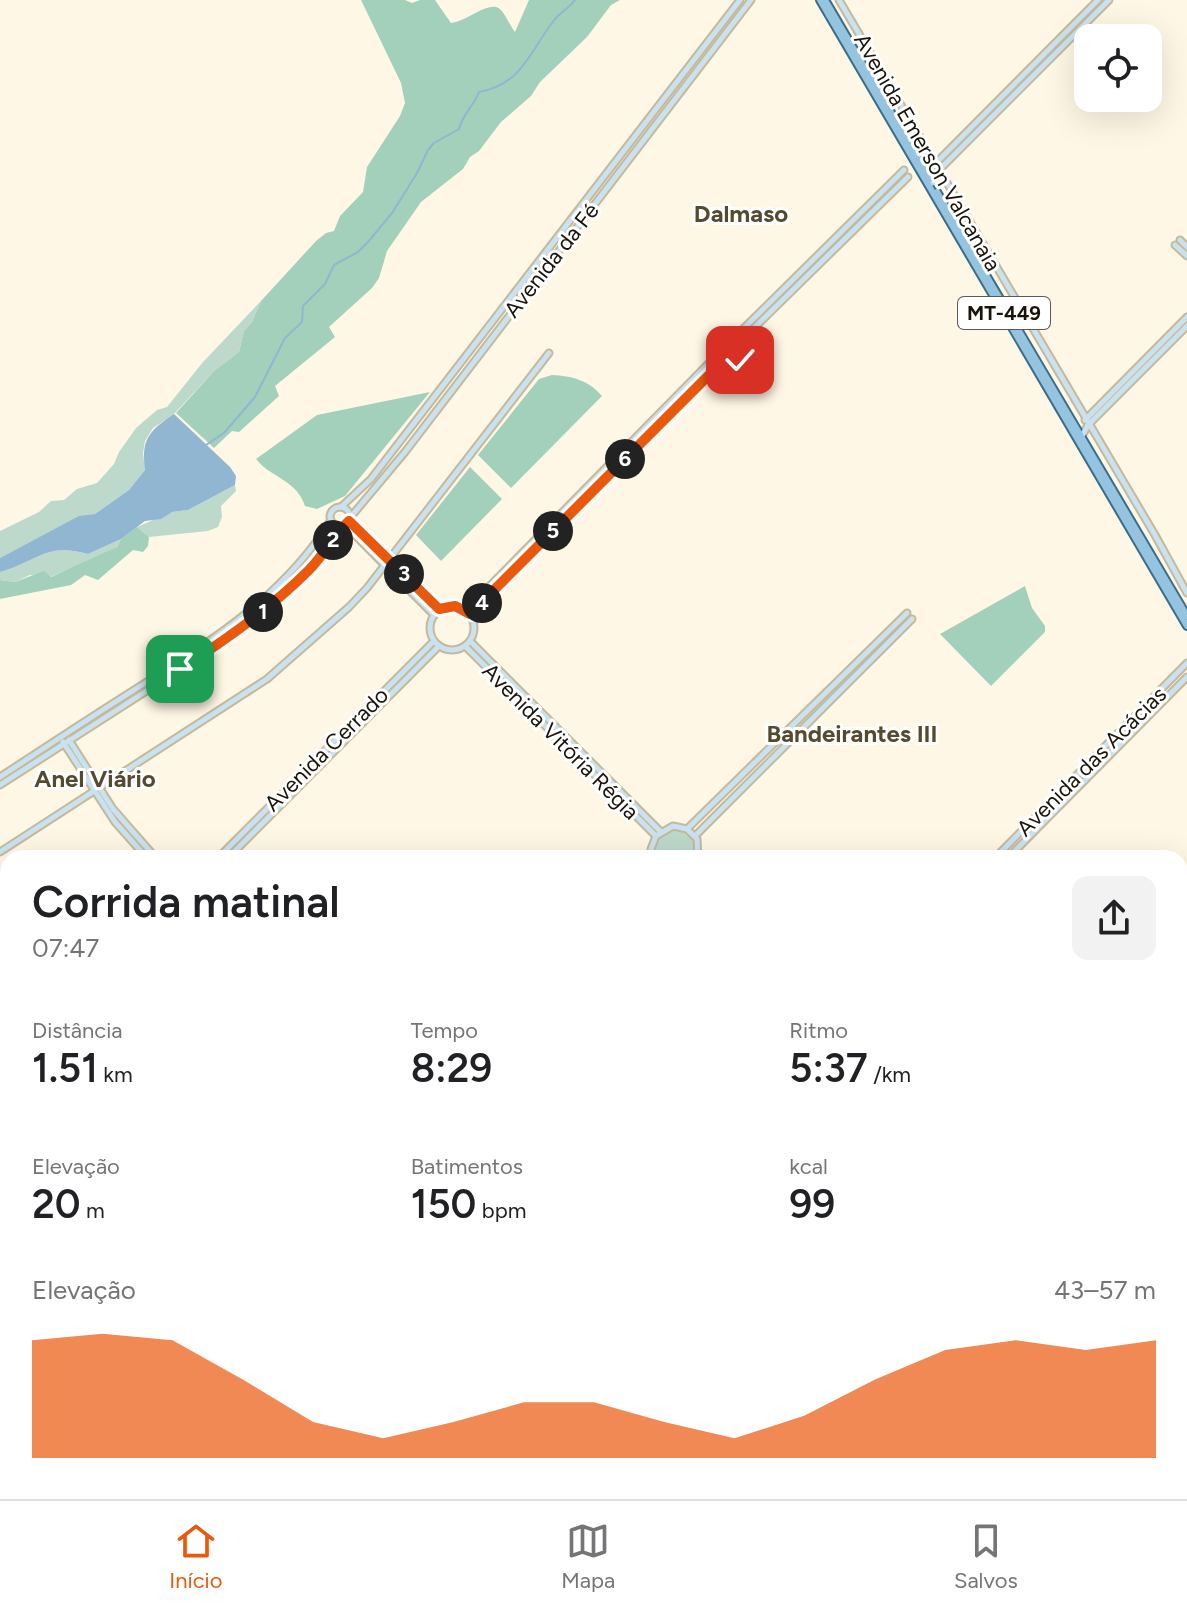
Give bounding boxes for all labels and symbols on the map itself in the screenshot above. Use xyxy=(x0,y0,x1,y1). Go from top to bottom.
street label: Avenida Emerson Valcanaia xyxy=(848,29,1007,276)
street label: Avenida da Fé xyxy=(498,198,605,323)
district label: Dalmaso xyxy=(694,199,788,228)
road number: MT-449 xyxy=(958,297,1050,329)
pin xyxy=(706,326,774,394)
pin: 6 xyxy=(605,439,645,479)
pin: 5 xyxy=(533,511,573,551)
pin: 2 xyxy=(313,520,353,560)
pin: 3 xyxy=(384,554,424,594)
pin: 4 xyxy=(462,583,502,623)
pin: 1 xyxy=(243,592,283,632)
pin xyxy=(146,635,214,703)
street label: Avenida Vitória Régia xyxy=(477,657,645,825)
street label: Avenida das Acácias xyxy=(1011,681,1172,842)
street label: Avenida Cerrado xyxy=(259,682,394,817)
district label: Bandeirantes III xyxy=(767,719,937,748)
district label: Anel Viário xyxy=(34,764,156,793)

